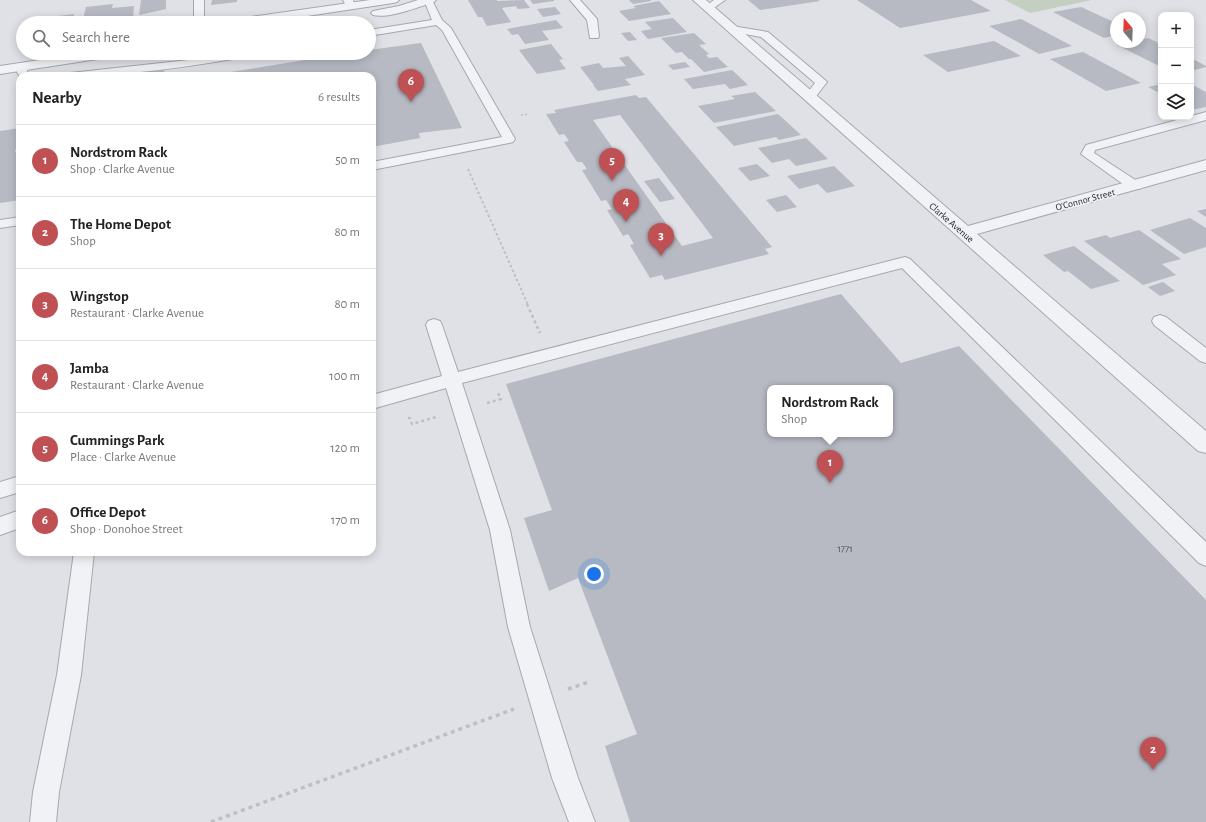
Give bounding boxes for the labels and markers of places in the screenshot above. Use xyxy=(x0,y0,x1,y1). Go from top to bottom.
pin: 6 xyxy=(398,69,424,102)
pin: 5 xyxy=(599,148,625,181)
pin: 4 xyxy=(613,189,639,222)
pin: 3 xyxy=(648,223,674,256)
pin: 1 xyxy=(817,450,843,483)
pin: 2 xyxy=(1140,737,1166,770)

